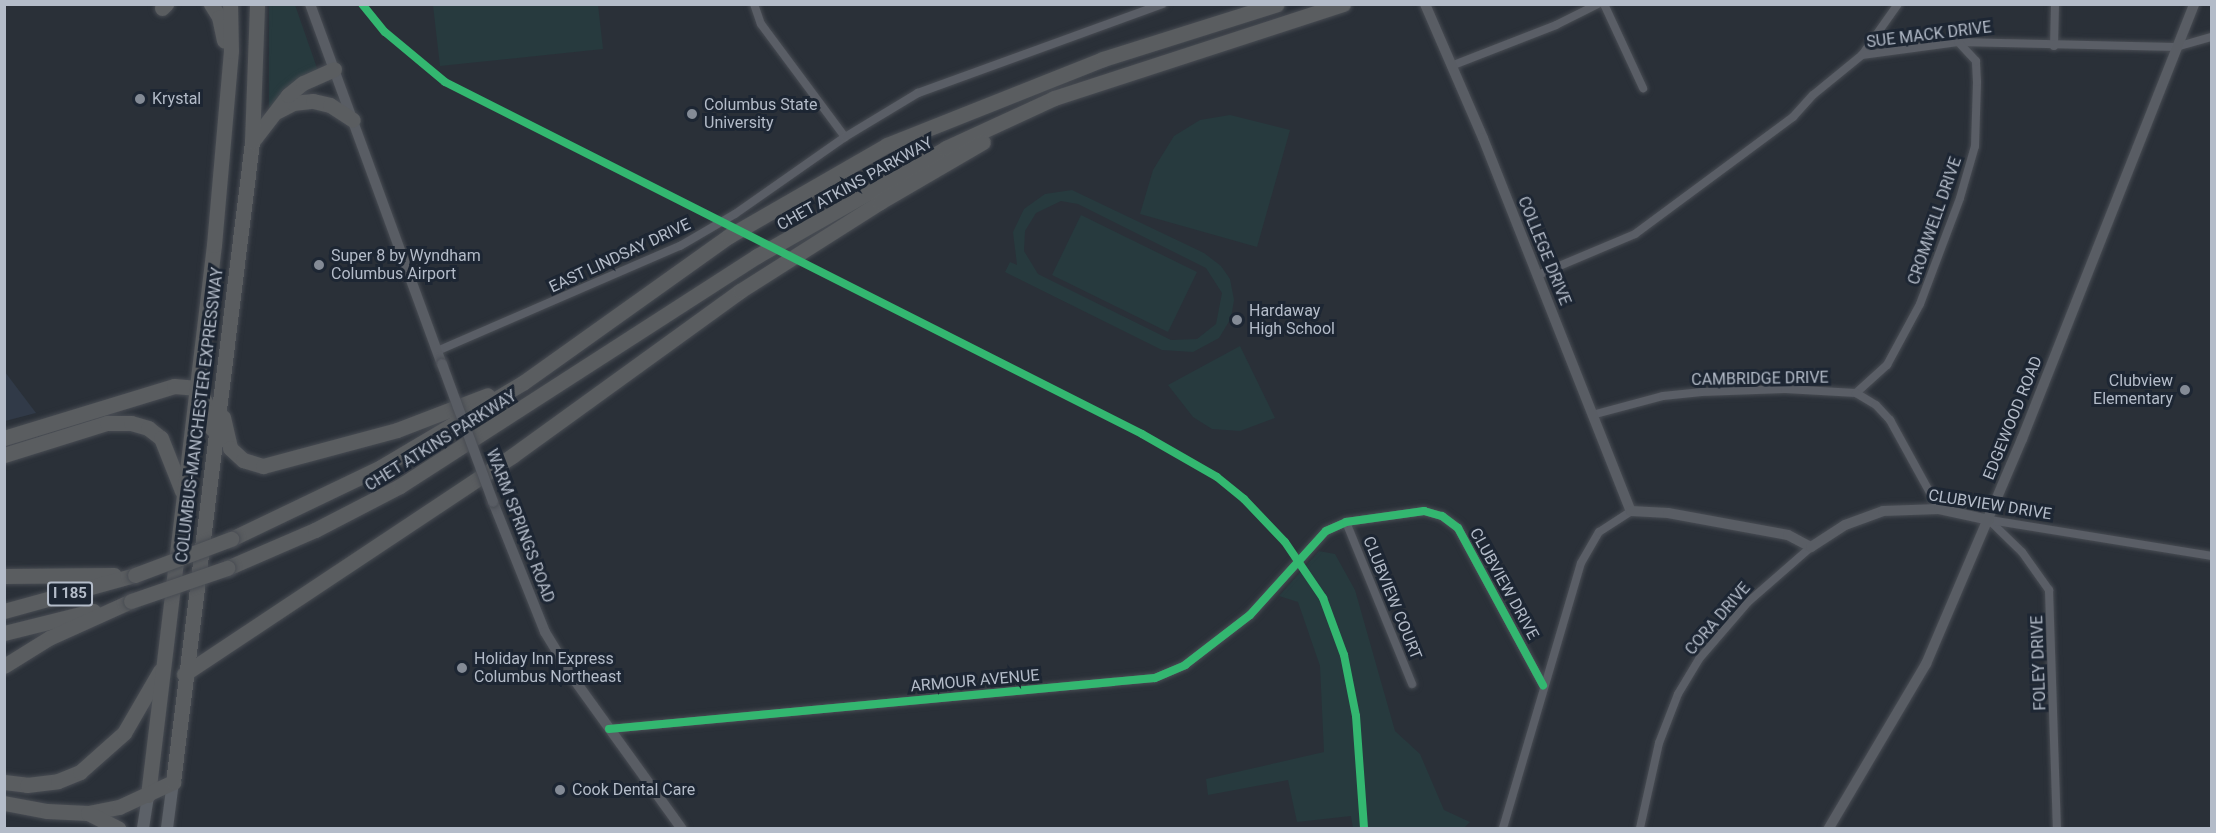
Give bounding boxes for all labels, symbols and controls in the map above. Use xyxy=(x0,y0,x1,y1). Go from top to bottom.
street label: SUE MACK DRIVE xyxy=(1865,18,1993,52)
place label: Krystal xyxy=(152,89,201,109)
marker: Krystal xyxy=(133,92,147,106)
place label: Columbus State University xyxy=(704,95,817,133)
marker: Columbus State University xyxy=(685,107,699,121)
street label: CHET ATKINS PARKWAY xyxy=(774,133,936,235)
street label: CROMWELL DRIVE xyxy=(1904,155,1966,287)
street label: COLLEGE DRIVE xyxy=(1513,194,1575,308)
street label: EAST LINDSAY DRIVE xyxy=(546,215,694,297)
place label: Super 8 by Wyndham Columbus Airport xyxy=(331,246,481,284)
marker: Super 8 by Wyndham Columbus Airport xyxy=(312,258,326,272)
street label: COLUMBUS-MANCHESTER EXPRESSWAY xyxy=(172,266,228,564)
place label: Hardaway High School xyxy=(1249,301,1335,339)
marker: Hardaway High School xyxy=(1230,313,1244,327)
street label: EDGEWOOD ROAD xyxy=(1979,353,2047,483)
street label: CAMBRIDGE DRIVE xyxy=(1691,368,1829,390)
place label: Clubview Elementary xyxy=(2093,371,2173,409)
marker: Clubview Elementary xyxy=(2178,383,2192,397)
street label: CHET ATKINS PARKWAY xyxy=(362,386,520,496)
street label: WARM SPRINGS ROAD xyxy=(482,446,558,606)
street label: CLUBVIEW DRIVE xyxy=(1927,486,2053,524)
street label: CLUBVIEW DRIVE xyxy=(1465,525,1543,643)
street label: CLUBVIEW COURT xyxy=(1359,534,1425,662)
street label: CORA DRIVE xyxy=(1681,579,1755,659)
road number: I 185 xyxy=(46,582,94,606)
street label: FOLEY DRIVE xyxy=(2028,615,2050,711)
place label: Holiday Inn Express Columbus Northeast xyxy=(474,649,621,687)
marker: Holiday Inn Express Columbus Northeast xyxy=(455,661,469,675)
street label: ARMOUR AVENUE xyxy=(910,666,1040,696)
place label: Cook Dental Care xyxy=(572,780,695,800)
marker: Cook Dental Care xyxy=(553,783,567,797)

